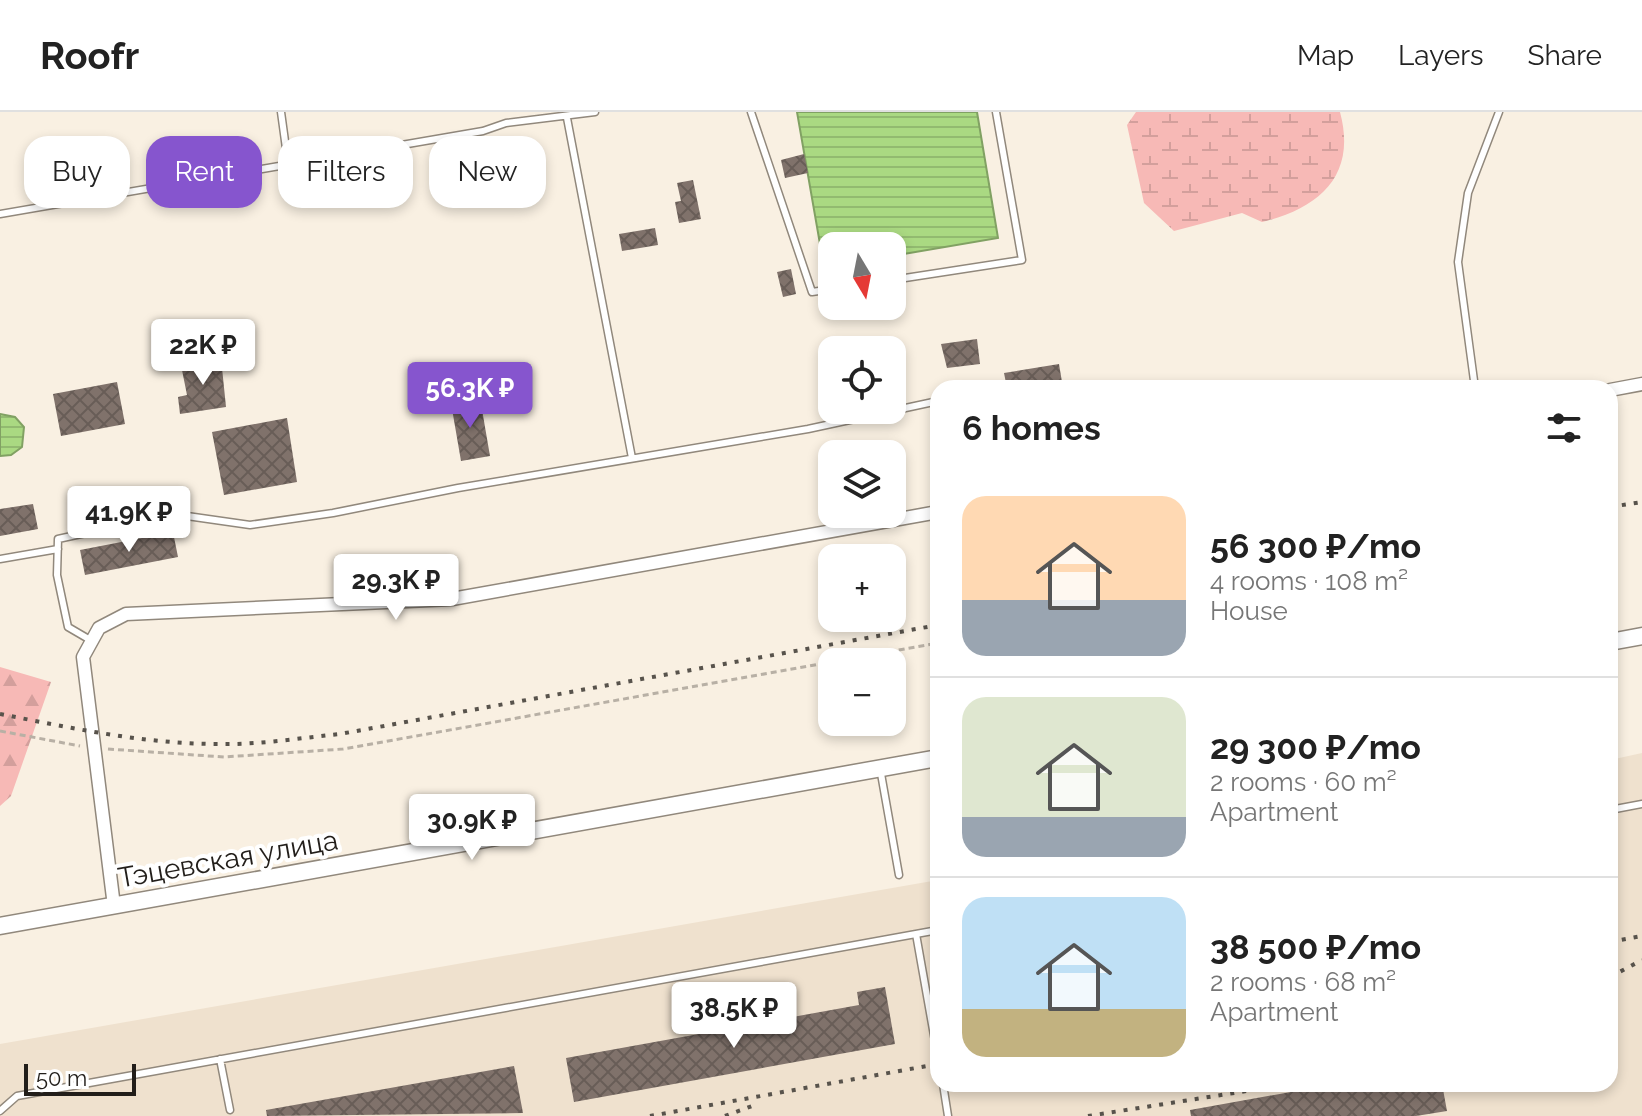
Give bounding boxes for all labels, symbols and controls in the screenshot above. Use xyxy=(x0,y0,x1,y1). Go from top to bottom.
text: Roofr xyxy=(40,33,139,78)
text: Map xyxy=(1297,39,1354,72)
text: Layers xyxy=(1398,39,1484,72)
text: Share xyxy=(1528,39,1602,72)
chip: Buy xyxy=(24,136,130,208)
chip: Rent xyxy=(146,136,262,208)
chip: Filters xyxy=(278,136,413,208)
chip: New xyxy=(429,136,546,208)
north arrow xyxy=(818,232,906,320)
map controls xyxy=(818,232,906,736)
pin: 22K ₽ xyxy=(147,319,259,387)
text: 22K ₽ xyxy=(169,330,237,360)
button: locate xyxy=(818,336,906,424)
pin: 56.3K ₽ xyxy=(396,362,544,430)
text: 56.3K ₽ xyxy=(426,373,514,403)
icon: filters xyxy=(1542,406,1586,450)
text: 6 homes xyxy=(962,408,1101,448)
button: layers xyxy=(818,440,906,528)
pin: 41.9K ₽ xyxy=(55,486,203,554)
text: 41.9K ₽ xyxy=(85,497,173,527)
text: 56 300 ₽/mo xyxy=(1210,526,1421,566)
icon: home xyxy=(1026,528,1122,624)
button: + xyxy=(818,544,906,632)
pin: 29.3K ₽ xyxy=(322,554,470,622)
text: 29.3K ₽ xyxy=(352,565,440,595)
text: 4 rooms · 108 m² xyxy=(1210,566,1408,596)
text: House xyxy=(1210,596,1288,626)
button: − xyxy=(818,648,906,736)
text: 29 300 ₽/mo xyxy=(1210,727,1421,767)
icon: home xyxy=(1026,729,1122,825)
text: 2 rooms · 60 m² xyxy=(1210,767,1397,797)
pin: 30.9K ₽ xyxy=(398,794,546,862)
text: Apartment xyxy=(1210,797,1339,827)
text: 30.9K ₽ xyxy=(427,805,517,835)
street label: Тэцевская улица xyxy=(115,823,341,895)
text: 38 500 ₽/mo xyxy=(1210,927,1421,967)
icon: home xyxy=(1026,929,1122,1025)
text: 2 rooms · 68 m² xyxy=(1210,967,1396,997)
pin: 38.5K ₽ xyxy=(660,982,808,1050)
text: 38.5K ₽ xyxy=(690,993,778,1023)
text: Apartment xyxy=(1210,997,1339,1027)
scale bar xyxy=(24,1060,136,1096)
text: 50 m xyxy=(36,1065,87,1091)

